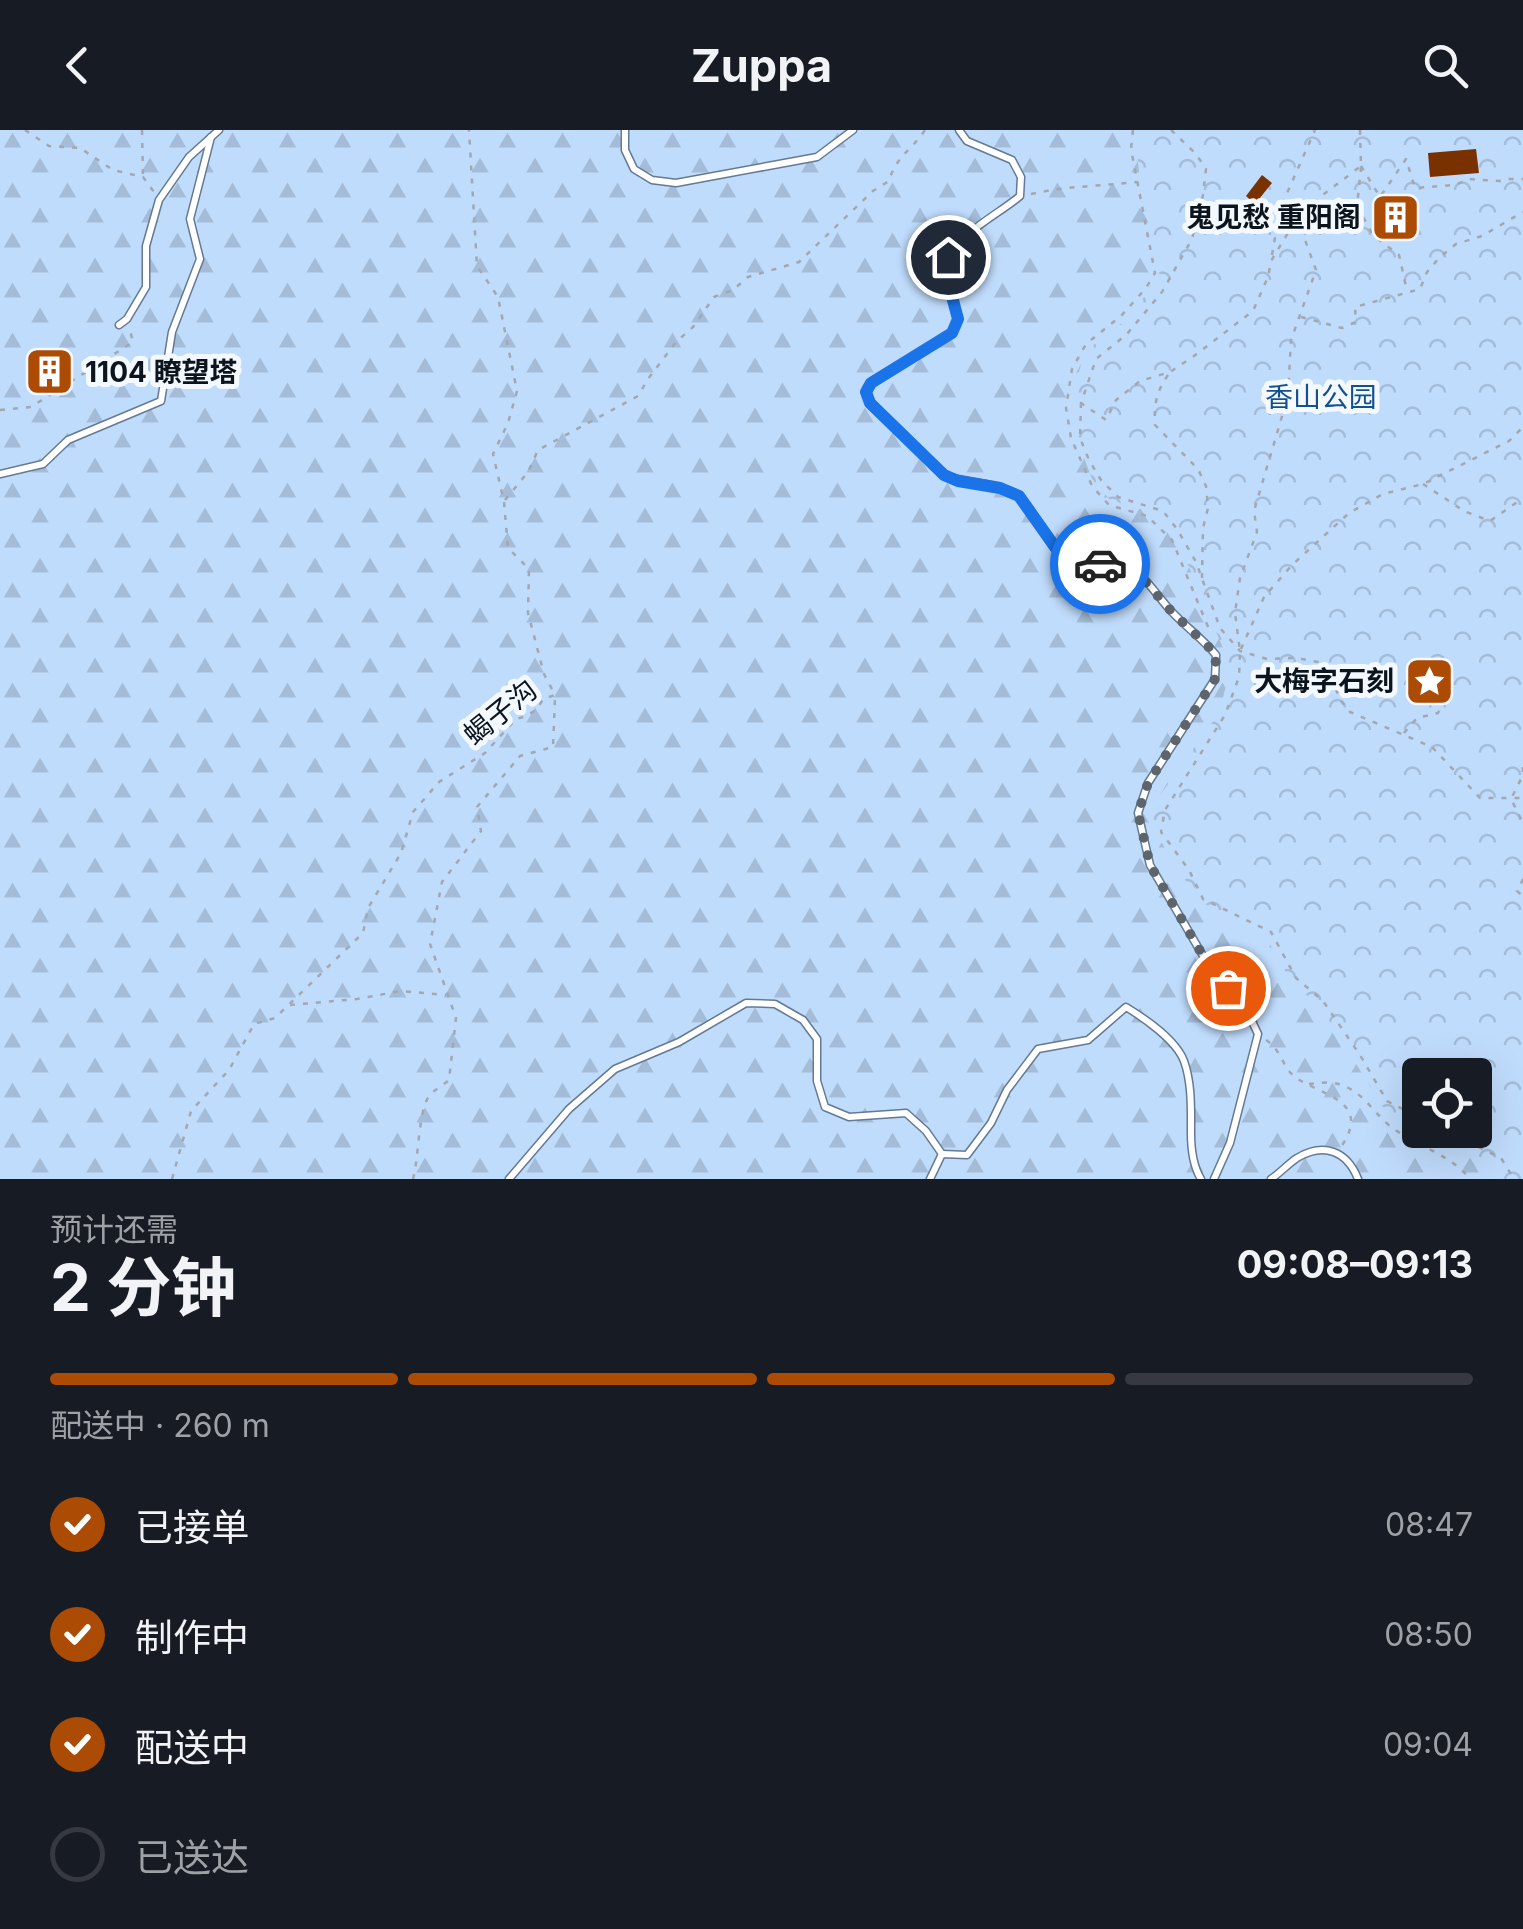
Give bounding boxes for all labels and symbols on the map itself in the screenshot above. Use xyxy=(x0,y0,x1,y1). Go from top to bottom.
building icon: 鬼见愁 重阳阁 xyxy=(1370,191,1422,243)
place label: 鬼见愁 重阳阁 xyxy=(1186,200,1361,234)
pin xyxy=(906,215,991,300)
building icon: 1104 瞭望塔 xyxy=(24,346,76,398)
place label: 1104 瞭望塔 xyxy=(85,355,238,389)
park label: 香山公园 xyxy=(1265,380,1377,414)
courier xyxy=(1050,514,1150,614)
place icon: 大梅字石刻 xyxy=(1403,655,1455,707)
place label: 大梅字石刻 xyxy=(1254,664,1394,698)
street label: 蝎子沟 xyxy=(457,672,543,752)
pin xyxy=(1186,946,1271,1031)

